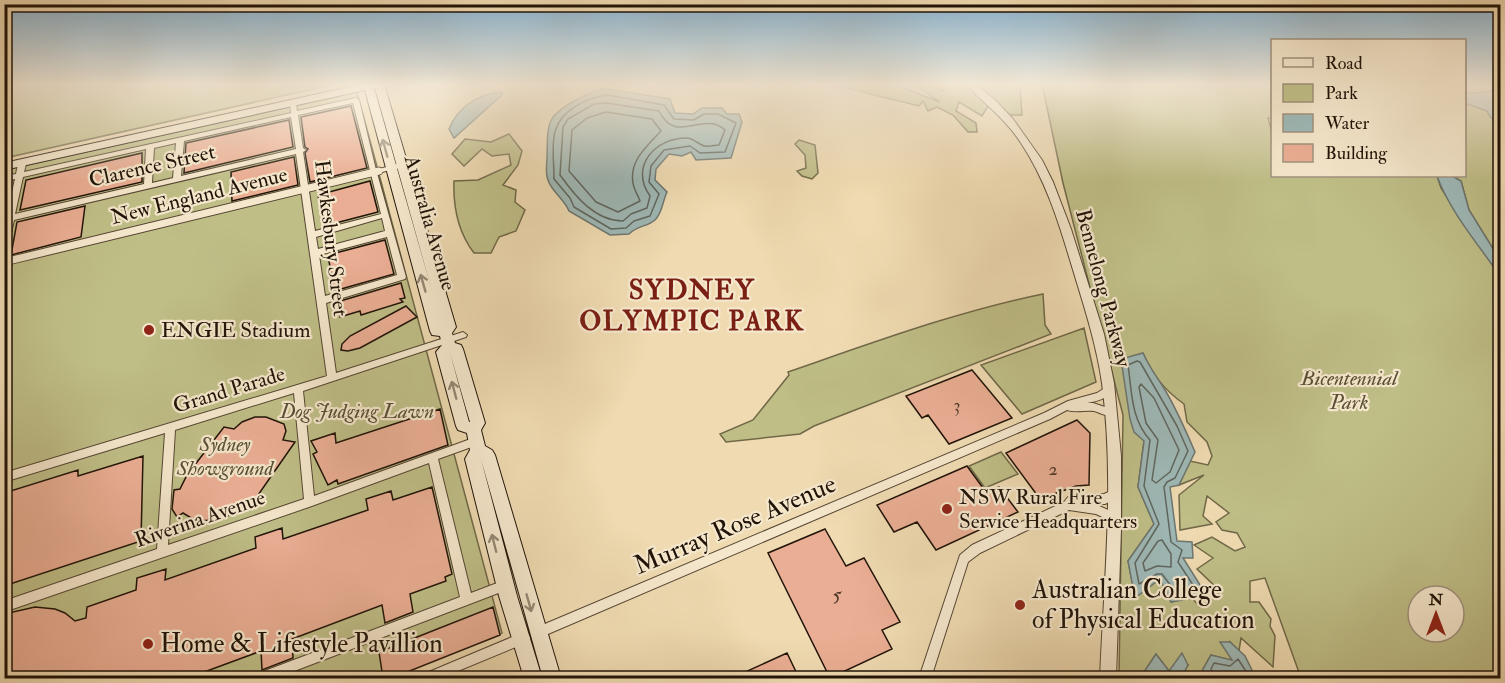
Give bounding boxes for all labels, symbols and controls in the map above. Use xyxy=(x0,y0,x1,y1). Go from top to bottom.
legend xyxy=(1271,39,1466,177)
text: Road xyxy=(1325,52,1363,75)
text: Park xyxy=(1325,82,1358,105)
text: Water xyxy=(1324,112,1369,135)
street label: Clarence Street xyxy=(86,138,218,194)
one-way arrow xyxy=(379,139,391,158)
text: Building xyxy=(1325,142,1388,165)
street label: Australia Avenue xyxy=(398,151,462,294)
street label: Hawkesbury Street xyxy=(308,158,354,318)
street label: New England Avenue xyxy=(108,161,290,231)
street label: Bennelong Parkway xyxy=(1069,206,1137,371)
one-way arrow xyxy=(417,274,428,293)
district label: SYDNEY OLYMPIC PARK xyxy=(579,274,805,338)
place label: ENGIE Stadium xyxy=(161,317,310,344)
marker: ENGIE Stadium xyxy=(142,323,156,337)
street label: Grand Parade xyxy=(170,360,288,420)
park label: Bicentennial Park xyxy=(1300,365,1399,416)
one-way arrow xyxy=(447,381,459,400)
house number: 3 xyxy=(954,394,960,417)
park label: Dog Judging Lawn xyxy=(279,398,434,425)
park label: Sydney Showground xyxy=(176,431,274,482)
house number: 2 xyxy=(1048,458,1058,481)
street label: Murray Rose Avenue xyxy=(629,468,841,582)
street label: Riverina Avenue xyxy=(131,484,269,554)
place label: NSW Rural Fire Service Headquarters xyxy=(959,484,1137,535)
marker: NSW Rural Fire Service Headquarters xyxy=(940,502,954,516)
one-way arrow xyxy=(488,534,500,553)
place label: Australian College of Physical Education xyxy=(1031,574,1255,636)
house number: 5 xyxy=(832,581,842,608)
north arrow xyxy=(1406,584,1466,644)
text: N xyxy=(1428,590,1444,610)
one-way arrow xyxy=(524,593,535,612)
marker: Australian College of Physical Education xyxy=(1013,598,1027,612)
place label: Home & Lifestyle Pavillion xyxy=(160,628,443,660)
marker: Home & Lifestyle Pavillion xyxy=(141,637,155,651)

